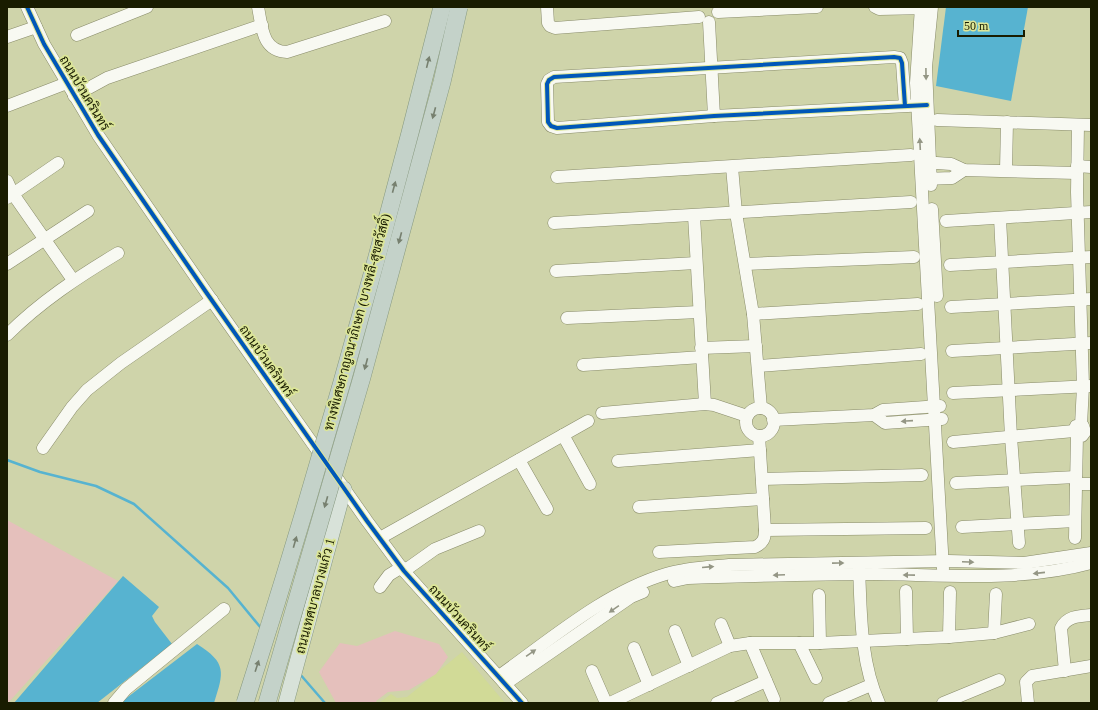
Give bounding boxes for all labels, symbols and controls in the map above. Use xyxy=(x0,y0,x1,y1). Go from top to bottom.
scale bar xyxy=(958,12,1024,38)
text: 50 m xyxy=(964,19,989,33)
street label: ถนนบัวนครินทร์ xyxy=(57,52,115,133)
one-way arrow xyxy=(426,56,432,68)
one-way arrow xyxy=(923,68,929,81)
one-way arrow xyxy=(431,107,437,119)
one-way arrow xyxy=(916,138,923,150)
one-way arrow xyxy=(392,181,398,194)
street label: ทางพิเศษกาญจนาภิเษก (บางพลี-สุขสวัสดิ์) xyxy=(316,211,395,433)
one-way arrow xyxy=(396,232,402,245)
street label: ถนนบัวนครินทร์ xyxy=(237,321,299,400)
one-way arrow xyxy=(362,358,368,370)
one-way arrow xyxy=(901,418,913,425)
one-way arrow xyxy=(323,496,329,508)
one-way arrow xyxy=(292,535,298,547)
street label: ถนนเทศบาลบางแก้ว 1 xyxy=(290,536,338,655)
one-way arrow xyxy=(962,558,974,565)
one-way arrow xyxy=(832,560,845,566)
one-way arrow xyxy=(702,564,714,571)
one-way arrow xyxy=(1033,570,1045,576)
one-way arrow xyxy=(772,572,785,578)
one-way arrow xyxy=(902,572,915,578)
street label: ถนนบัวนครินทร์ xyxy=(426,580,495,654)
one-way arrow xyxy=(609,605,620,613)
one-way arrow xyxy=(526,649,536,657)
one-way arrow xyxy=(254,660,260,672)

